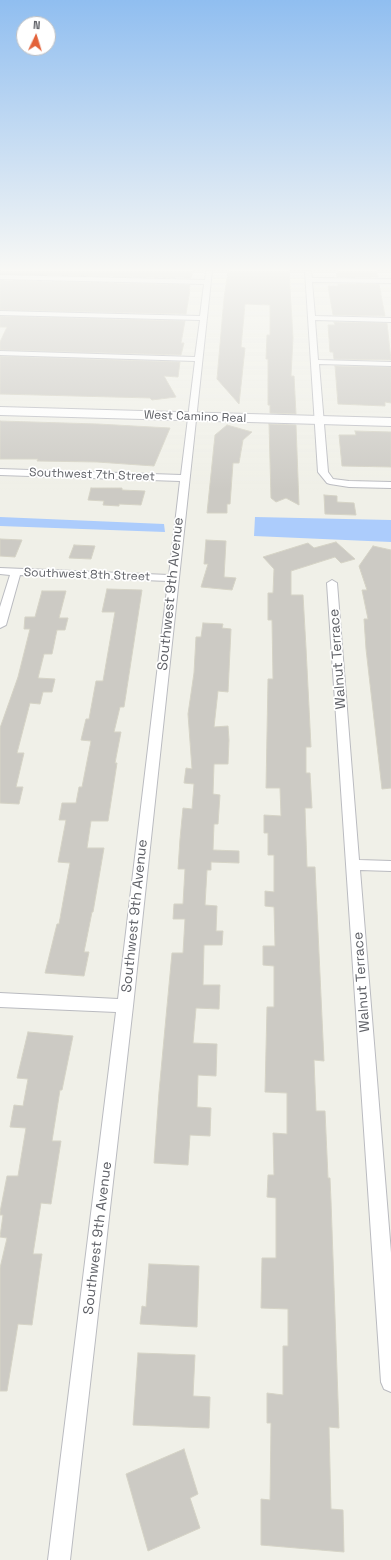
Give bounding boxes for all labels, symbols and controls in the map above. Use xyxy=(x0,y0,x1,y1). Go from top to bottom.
north arrow xyxy=(16,16,56,56)
text: N xyxy=(33,18,41,32)
street label: West Camino Real xyxy=(144,408,246,426)
street label: Southwest 7th Street xyxy=(29,466,155,484)
street label: Southwest 9th Avenue xyxy=(155,517,187,671)
street label: Southwest 8th Street xyxy=(24,566,150,584)
street label: Walnut Terrace xyxy=(326,608,350,710)
street label: Southwest 9th Avenue xyxy=(119,839,151,993)
street label: Walnut Terrace xyxy=(350,931,374,1033)
street label: Southwest 9th Avenue xyxy=(80,1161,116,1315)

